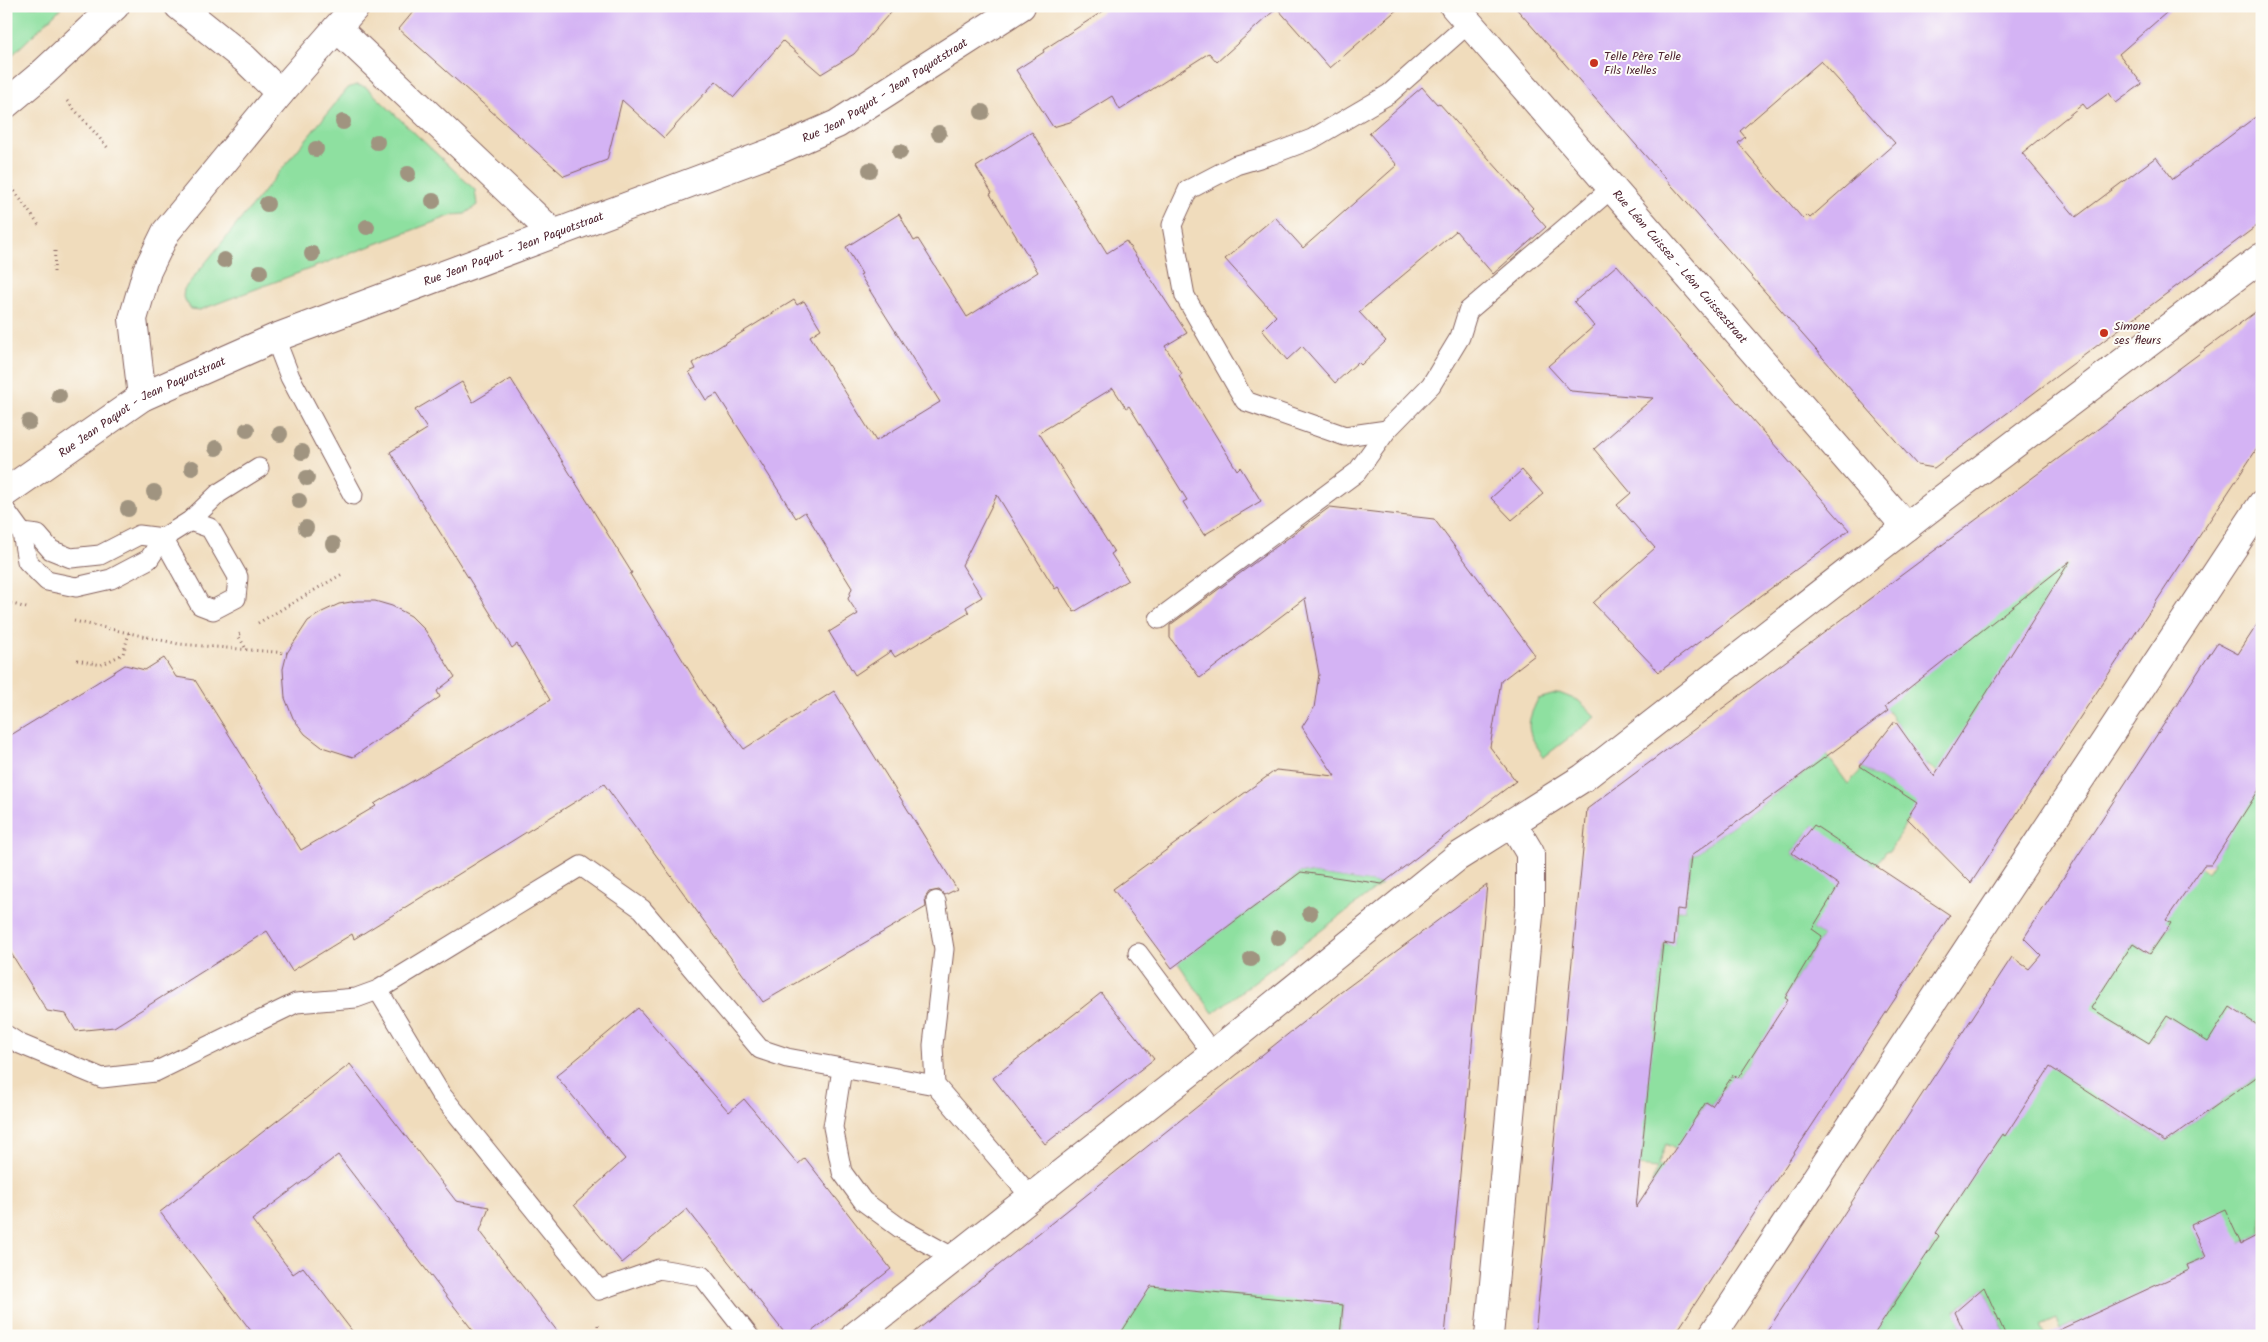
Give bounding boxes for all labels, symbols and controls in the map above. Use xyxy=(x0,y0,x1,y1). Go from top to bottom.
street label: Rue Jean Paquot - Jean Paquotstraat xyxy=(799,33,972,148)
place label: Telle Père Telle Fils Ixelles xyxy=(1604,47,1682,80)
marker: Telle Père Telle Fils Ixelles xyxy=(1588,57,1600,69)
street label: Rue Léon Cuissez - Léon Cuissezstraat xyxy=(1608,186,1752,348)
street label: Rue Jean Paquot - Jean Paquotstraat xyxy=(421,207,607,292)
place label: Simone ses fleurs xyxy=(2114,317,2161,350)
marker: Simone ses fleurs xyxy=(2098,327,2110,339)
street label: Rue Jean Paquot - Jean Paquotstraat xyxy=(54,352,229,463)

